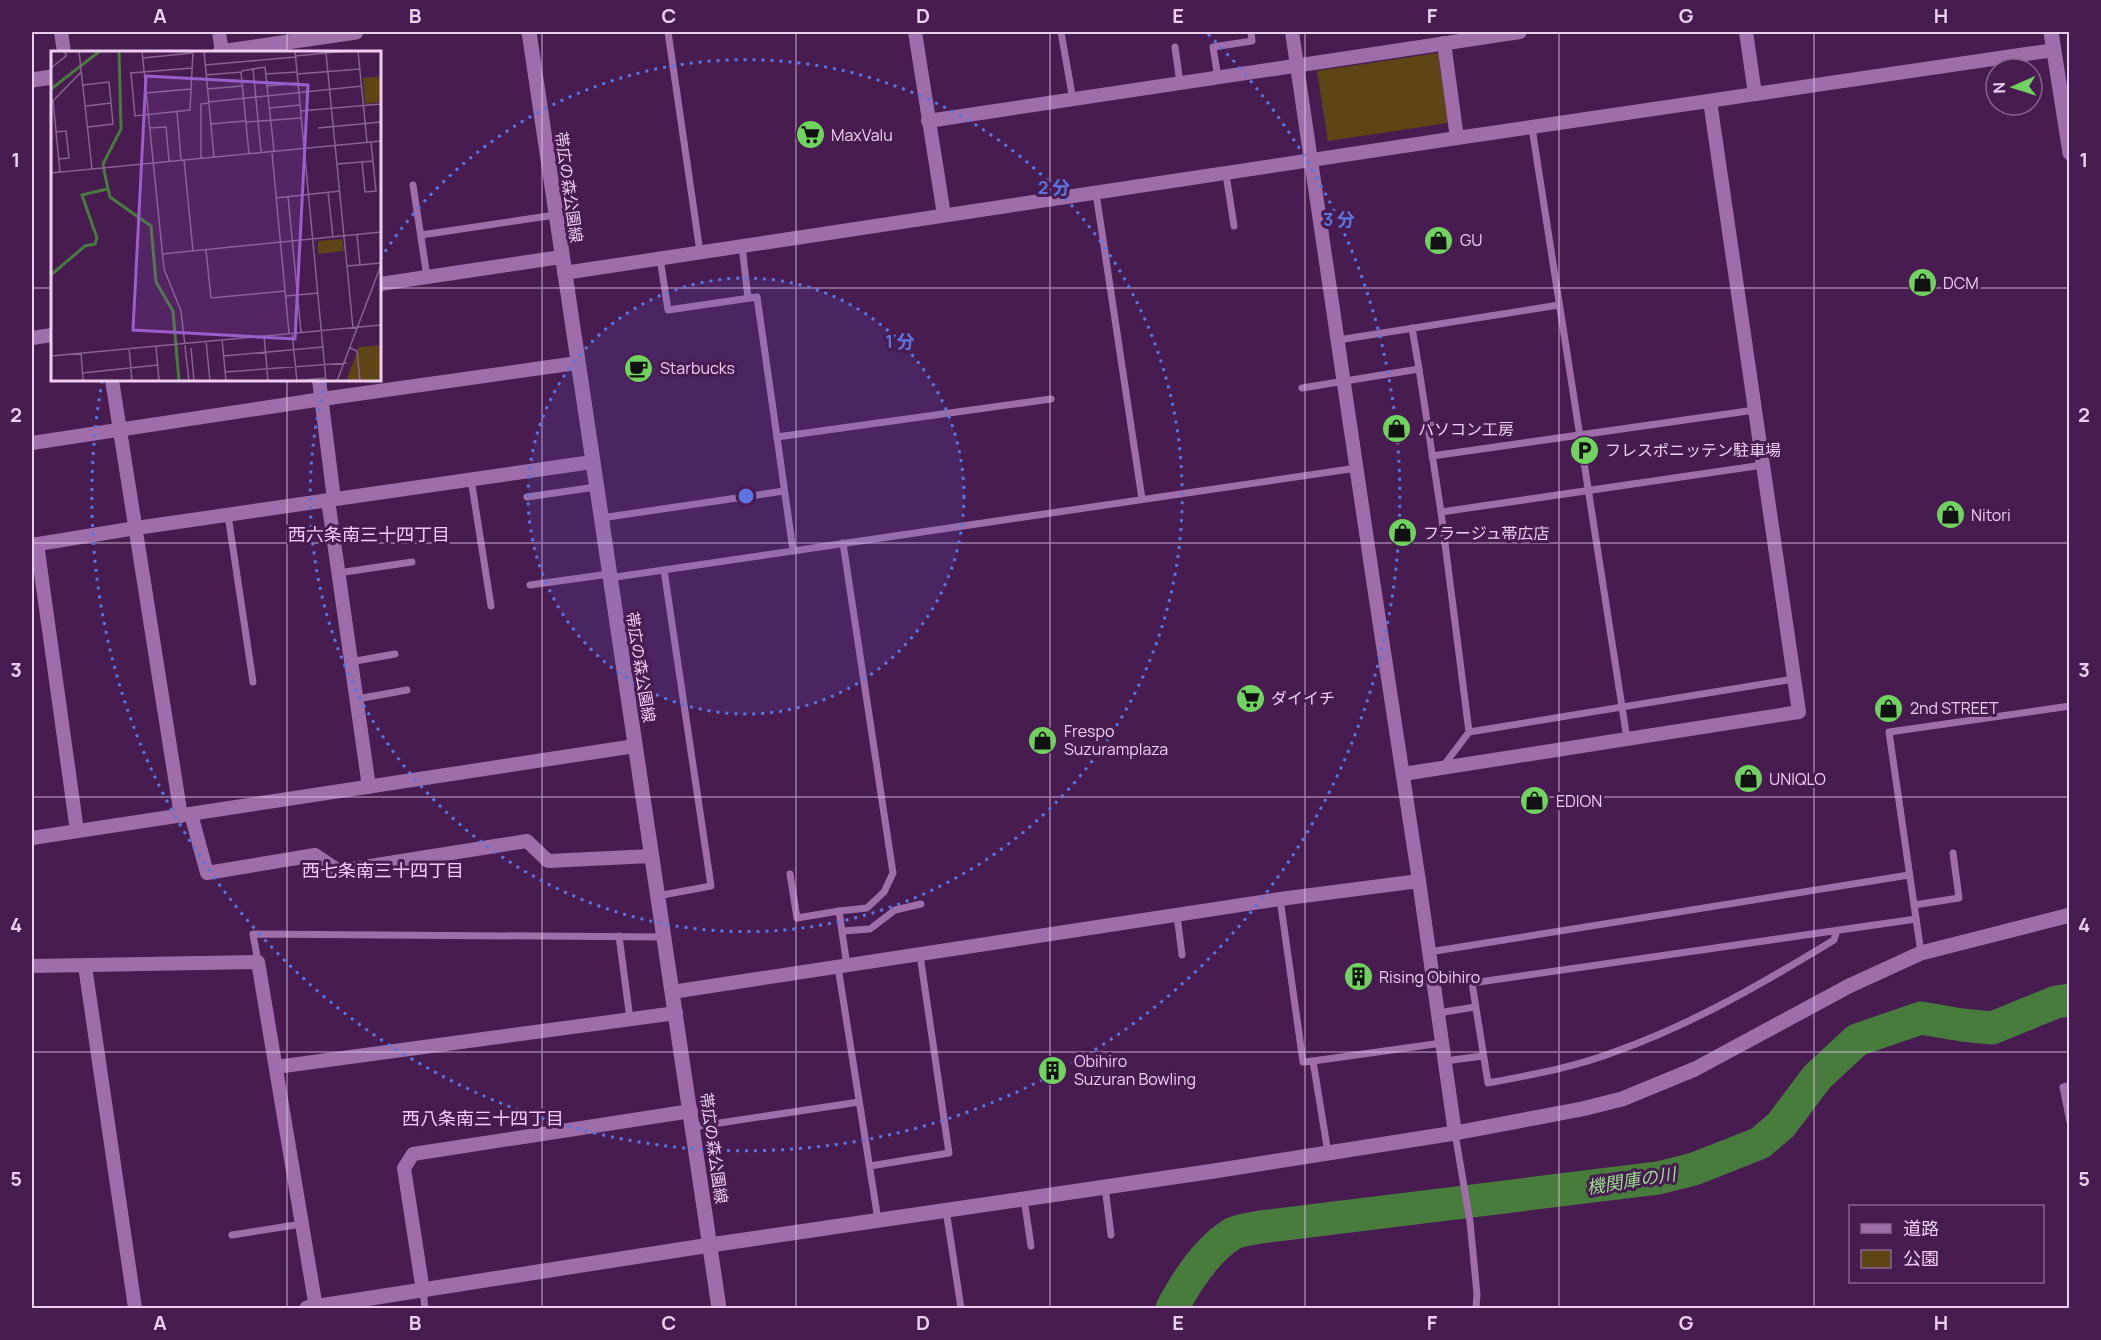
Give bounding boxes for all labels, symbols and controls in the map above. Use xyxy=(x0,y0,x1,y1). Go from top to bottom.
text: A xyxy=(153,2,167,29)
text: B xyxy=(409,2,422,29)
text: C xyxy=(662,2,676,29)
text: D xyxy=(916,2,930,29)
text: E xyxy=(1172,2,1184,29)
text: F xyxy=(1427,2,1438,29)
text: G xyxy=(1679,2,1694,29)
text: H xyxy=(1934,2,1948,29)
inset map xyxy=(51,51,381,381)
north arrow xyxy=(1984,57,2044,117)
text: N xyxy=(1988,81,2010,94)
supermarket icon: MaxValu xyxy=(794,119,826,151)
place label: MaxValu xyxy=(831,124,893,146)
street label: 帯広の森公園線 xyxy=(550,130,588,244)
text: 1 xyxy=(12,146,20,173)
text: 1 xyxy=(2080,146,2088,173)
text: 2 分 xyxy=(1038,175,1070,199)
text: 3 分 xyxy=(1323,207,1355,231)
shop icon: GU xyxy=(1423,224,1455,256)
place label: GU xyxy=(1460,229,1483,251)
shop icon: DCM xyxy=(1906,267,1938,299)
place label: DCM xyxy=(1943,272,1979,294)
text: 1 分 xyxy=(885,329,915,353)
cafe icon: Starbucks xyxy=(623,352,655,384)
place label: Starbucks xyxy=(660,357,735,379)
text: 2 xyxy=(10,401,22,428)
text: 2 xyxy=(2078,401,2090,428)
shop icon: パソコン工房 xyxy=(1381,413,1413,445)
place label: パソコン工房 xyxy=(1418,418,1514,440)
parking icon: フレスポニッテン駐車場 xyxy=(1568,434,1600,466)
place label: フレスポニッテン駐車場 xyxy=(1605,439,1781,461)
centre of rings xyxy=(736,486,756,506)
shop icon: Nitori xyxy=(1934,499,1966,531)
place label: Nitori xyxy=(1971,504,2011,526)
shop icon: フラージュ帯広店 xyxy=(1386,517,1418,549)
district label: 西六条南三十四丁目 xyxy=(288,522,450,546)
place label: フラージュ帯広店 xyxy=(1423,522,1550,544)
street label: 帯広の森公園線 xyxy=(621,610,661,724)
text: 3 xyxy=(10,656,22,683)
text: 3 xyxy=(2078,656,2090,683)
supermarket icon: ダイイチ xyxy=(1234,682,1266,714)
place label: ダイイチ xyxy=(1271,687,1335,709)
shop icon: 2nd STREET xyxy=(1873,692,1905,724)
place label: 2nd STREET xyxy=(1910,697,1999,719)
place label: Frespo Suzuramplaza xyxy=(1064,720,1168,760)
shop icon: Frespo Suzuramplaza xyxy=(1027,724,1059,756)
shop icon: UNIQLO xyxy=(1732,763,1764,795)
place label: UNIQLO xyxy=(1769,768,1826,790)
shop icon: EDION xyxy=(1519,785,1551,817)
place label: EDION xyxy=(1556,790,1602,812)
district label: 西七条南三十四丁目 xyxy=(302,858,464,882)
text: 4 xyxy=(10,911,22,938)
text: 4 xyxy=(2078,911,2090,938)
building icon: Rising Obihiro xyxy=(1342,961,1374,993)
place label: Rising Obihiro xyxy=(1379,966,1480,988)
place label: Obihiro Suzuran Bowling xyxy=(1074,1050,1196,1090)
building icon: Obihiro Suzuran Bowling xyxy=(1037,1054,1069,1086)
street label: 帯広の森公園線 xyxy=(695,1091,733,1205)
district label: 西八条南三十四丁目 xyxy=(402,1106,564,1130)
water label: 機関庫の川 xyxy=(1585,1161,1679,1199)
text: 5 xyxy=(10,1165,22,1192)
text: 5 xyxy=(2078,1165,2090,1192)
legend xyxy=(1849,1205,2044,1283)
text: 道路 xyxy=(1903,1216,1939,1240)
text: 公園 xyxy=(1903,1246,1939,1270)
text: A xyxy=(153,1309,167,1336)
text: B xyxy=(409,1309,422,1336)
text: C xyxy=(662,1309,676,1336)
text: D xyxy=(916,1309,930,1336)
text: E xyxy=(1172,1309,1184,1336)
text: F xyxy=(1427,1309,1438,1336)
text: G xyxy=(1679,1309,1694,1336)
text: H xyxy=(1934,1309,1948,1336)

